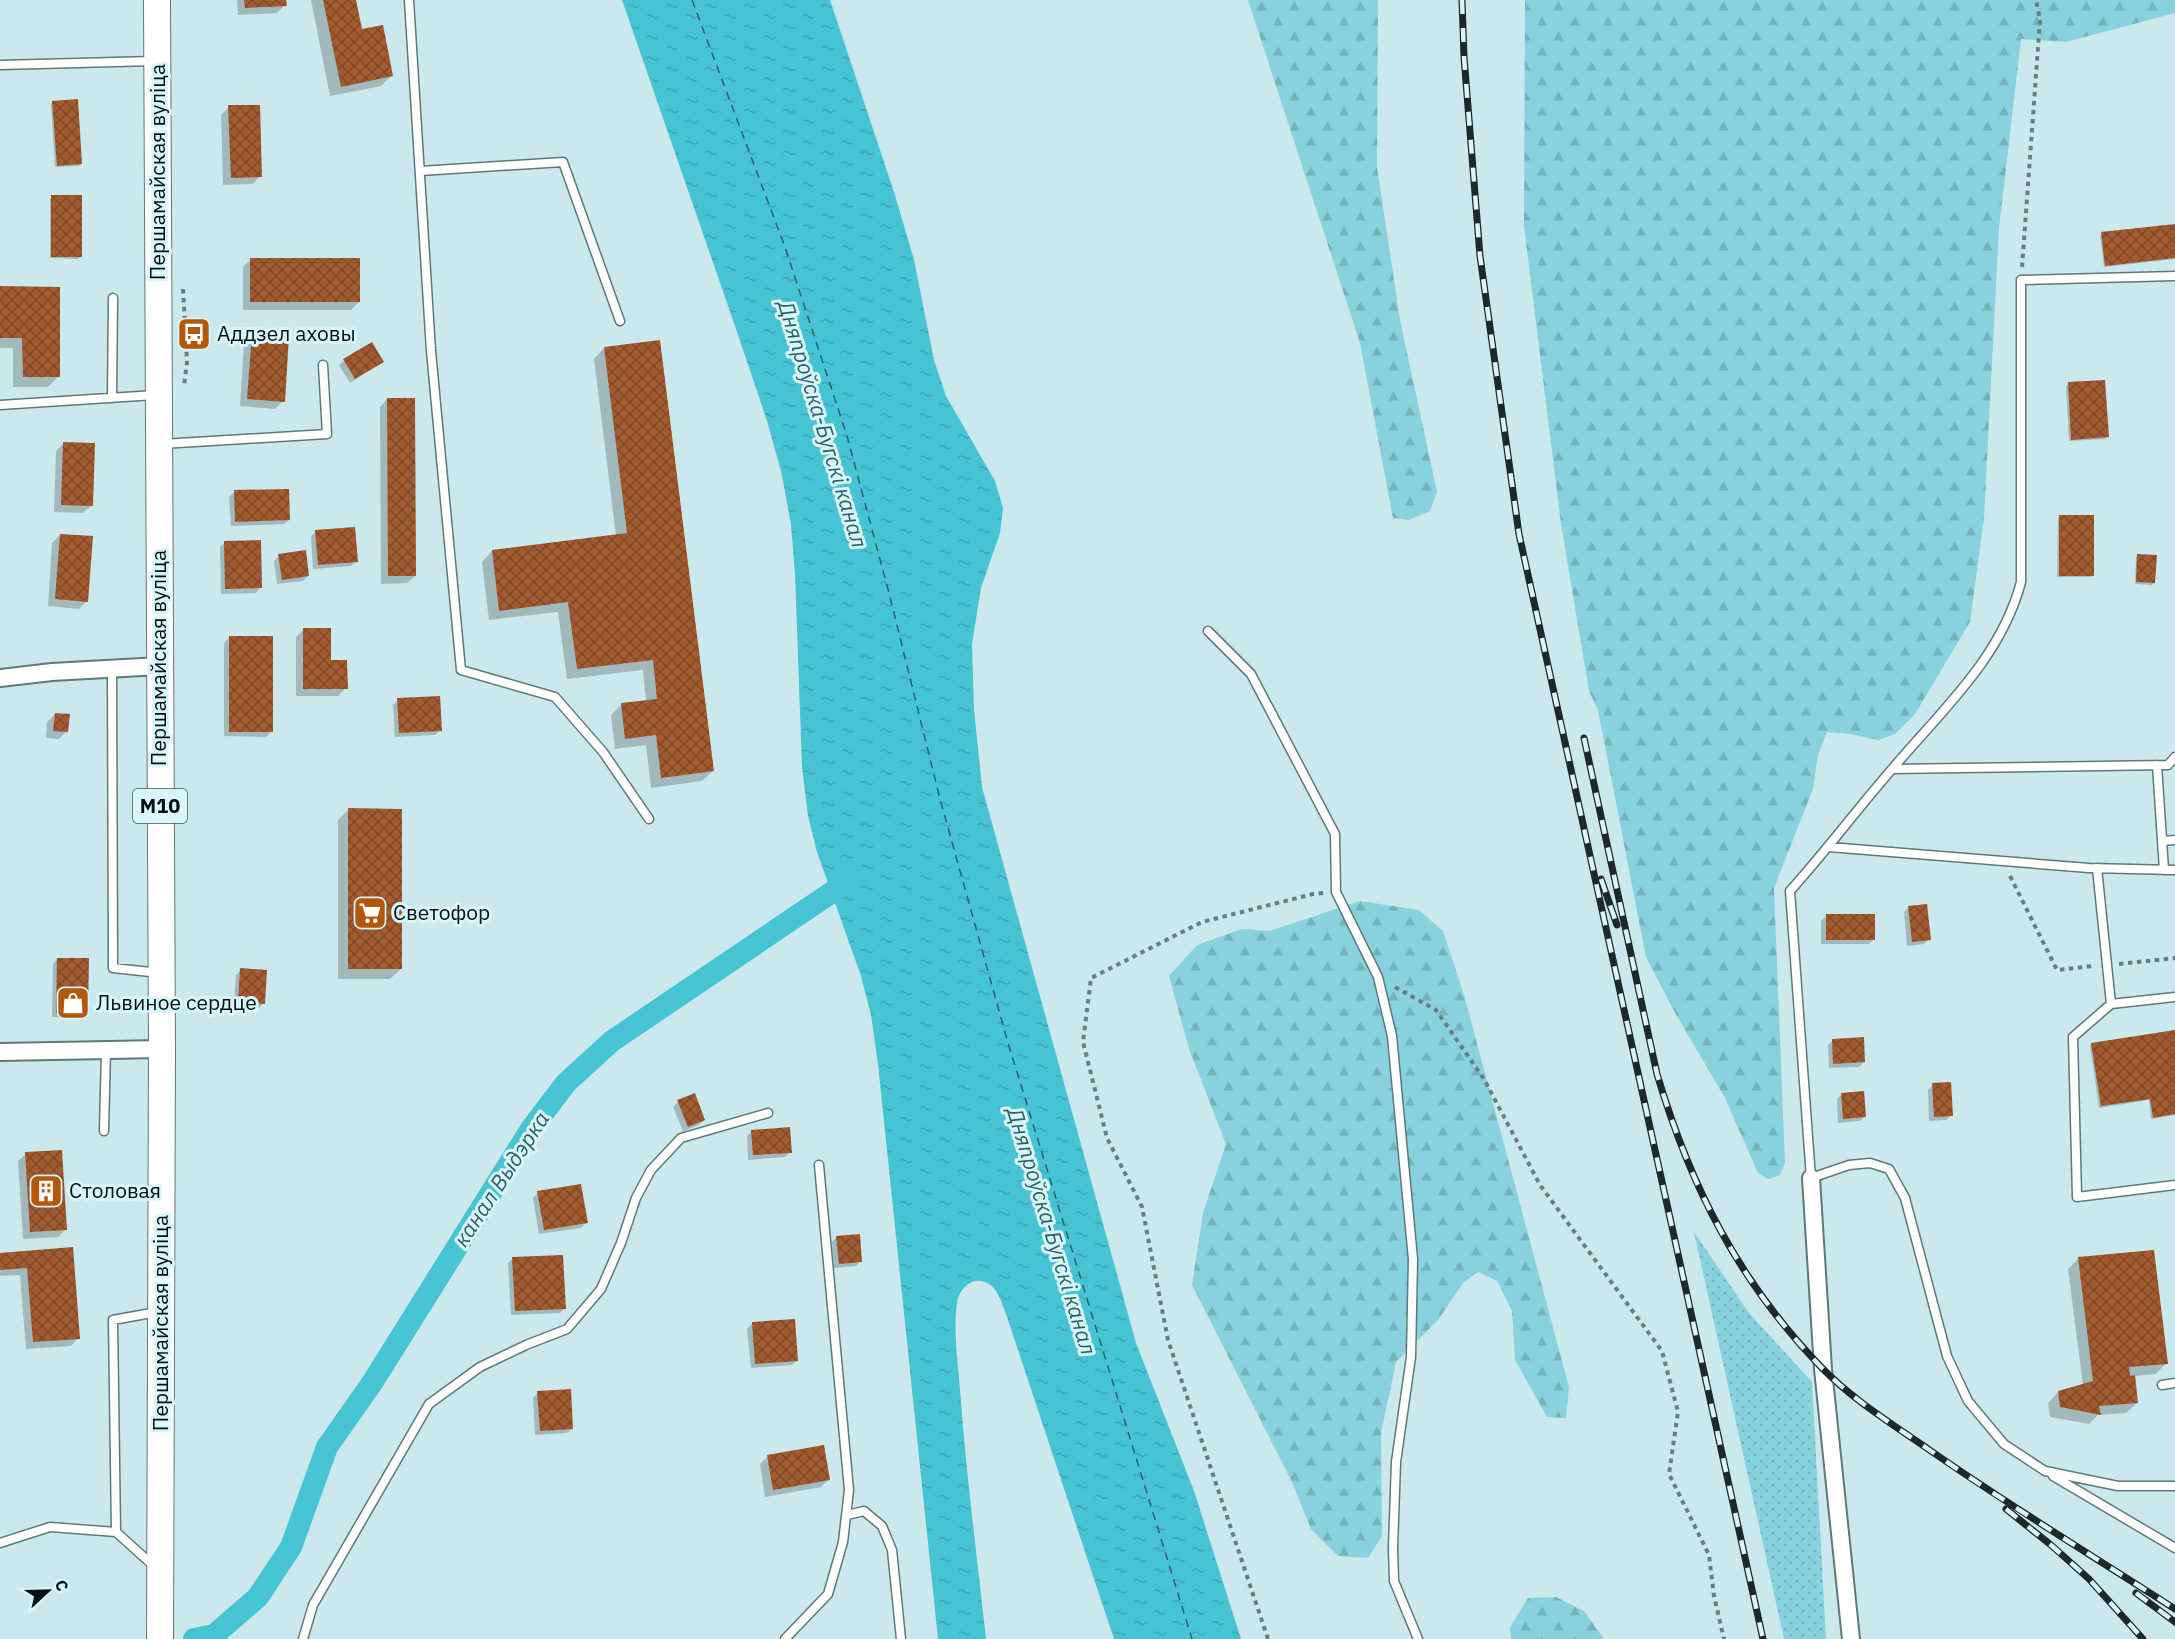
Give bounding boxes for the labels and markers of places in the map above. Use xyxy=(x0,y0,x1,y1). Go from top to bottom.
bus stop icon: Аддзел аховы xyxy=(176,316,212,352)
place label: Аддзел аховы xyxy=(217,319,356,347)
supermarket icon: Светофор xyxy=(352,895,388,931)
place label: Светофор xyxy=(393,898,490,926)
shop icon: Львиное сердце xyxy=(55,985,91,1021)
place label: Львиное сердце xyxy=(96,988,257,1016)
building icon: Столовая xyxy=(28,1173,64,1209)
place label: Столовая xyxy=(69,1176,161,1204)

